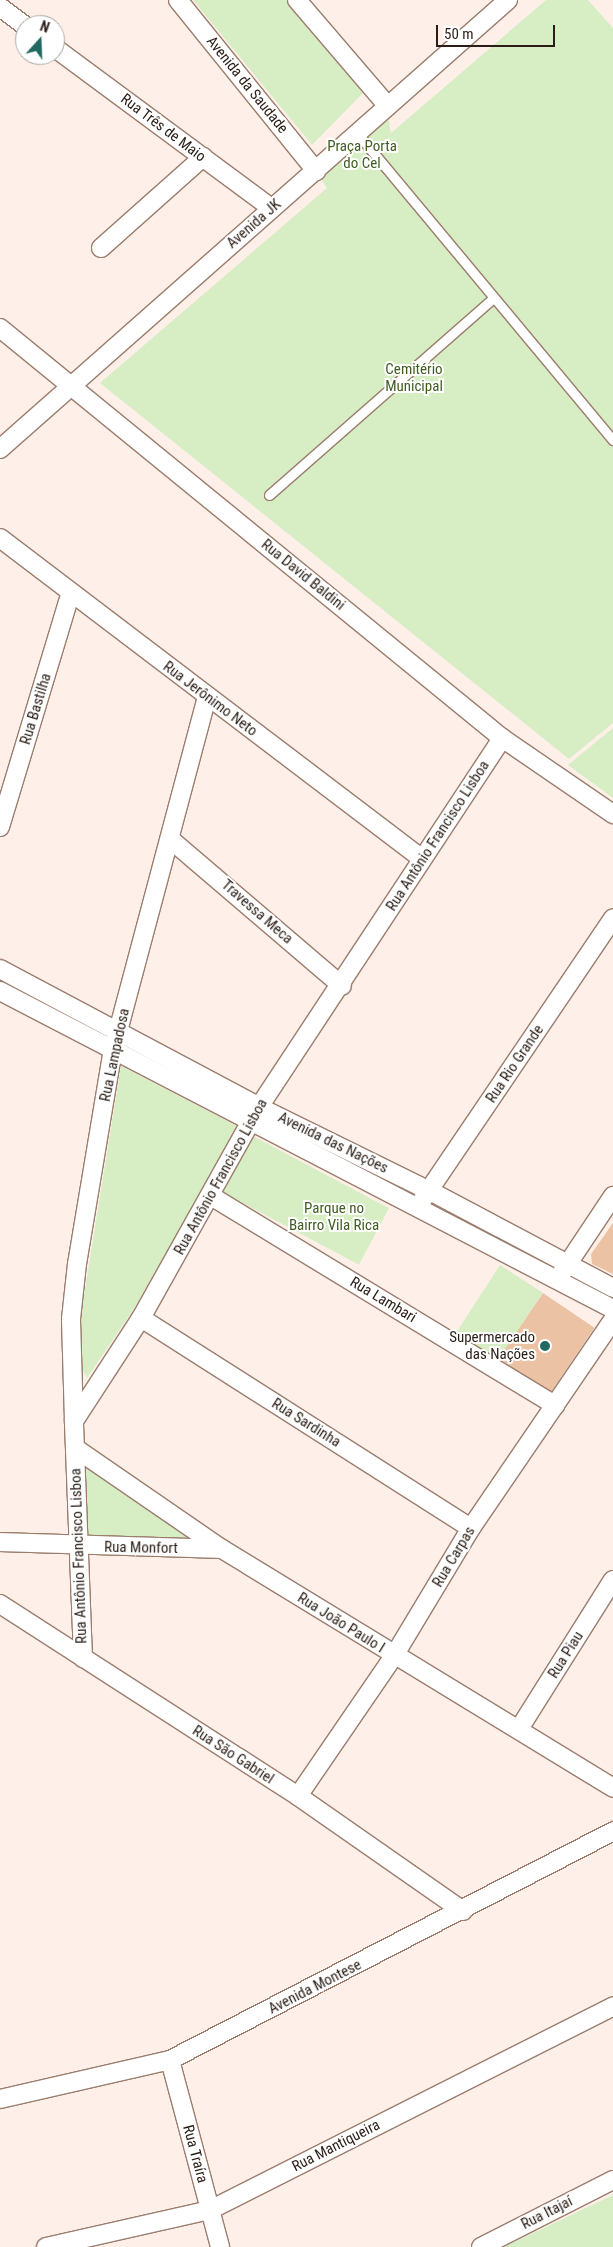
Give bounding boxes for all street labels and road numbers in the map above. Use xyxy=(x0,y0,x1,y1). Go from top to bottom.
street label: Avenida da Saudade xyxy=(202,33,292,137)
street label: Rua Três de Maio xyxy=(117,90,209,166)
street label: Avenida JK xyxy=(223,196,285,252)
street label: Rua David Baldini xyxy=(257,536,349,614)
street label: Rua Jerônimo Neto xyxy=(159,658,261,740)
street label: Rua Bastilha xyxy=(17,671,55,747)
street label: Rua Antônio Francisco Lisboa xyxy=(383,757,493,915)
street label: Travessa Meca xyxy=(218,876,296,948)
street label: Rua Lampadosa xyxy=(96,1007,134,1103)
street label: Rua Rio Grande xyxy=(482,1022,548,1106)
street label: Rua Antônio Francisco Lisboa xyxy=(171,1096,271,1258)
street label: Avenida das Nações xyxy=(275,1109,391,1177)
street label: Rua Lambari xyxy=(347,1273,419,1327)
street label: Rua Sardinha xyxy=(268,1395,344,1451)
street label: Rua Antônio Francisco Lisboa xyxy=(67,1468,91,1644)
street label: Rua Carpas xyxy=(429,1523,479,1591)
street label: Rua Monfort xyxy=(104,1538,178,1558)
street label: Rua João Paulo I xyxy=(294,1589,388,1657)
street label: Rua Piau xyxy=(545,1628,587,1682)
street label: Rua São Gabriel xyxy=(189,1722,277,1788)
street label: Avenida Montese xyxy=(266,1956,364,2018)
street label: Rua Mantiqueira xyxy=(289,2116,383,2176)
street label: Rua Traíra xyxy=(179,2123,211,2185)
street label: Rua Itajaí xyxy=(518,2192,576,2234)

